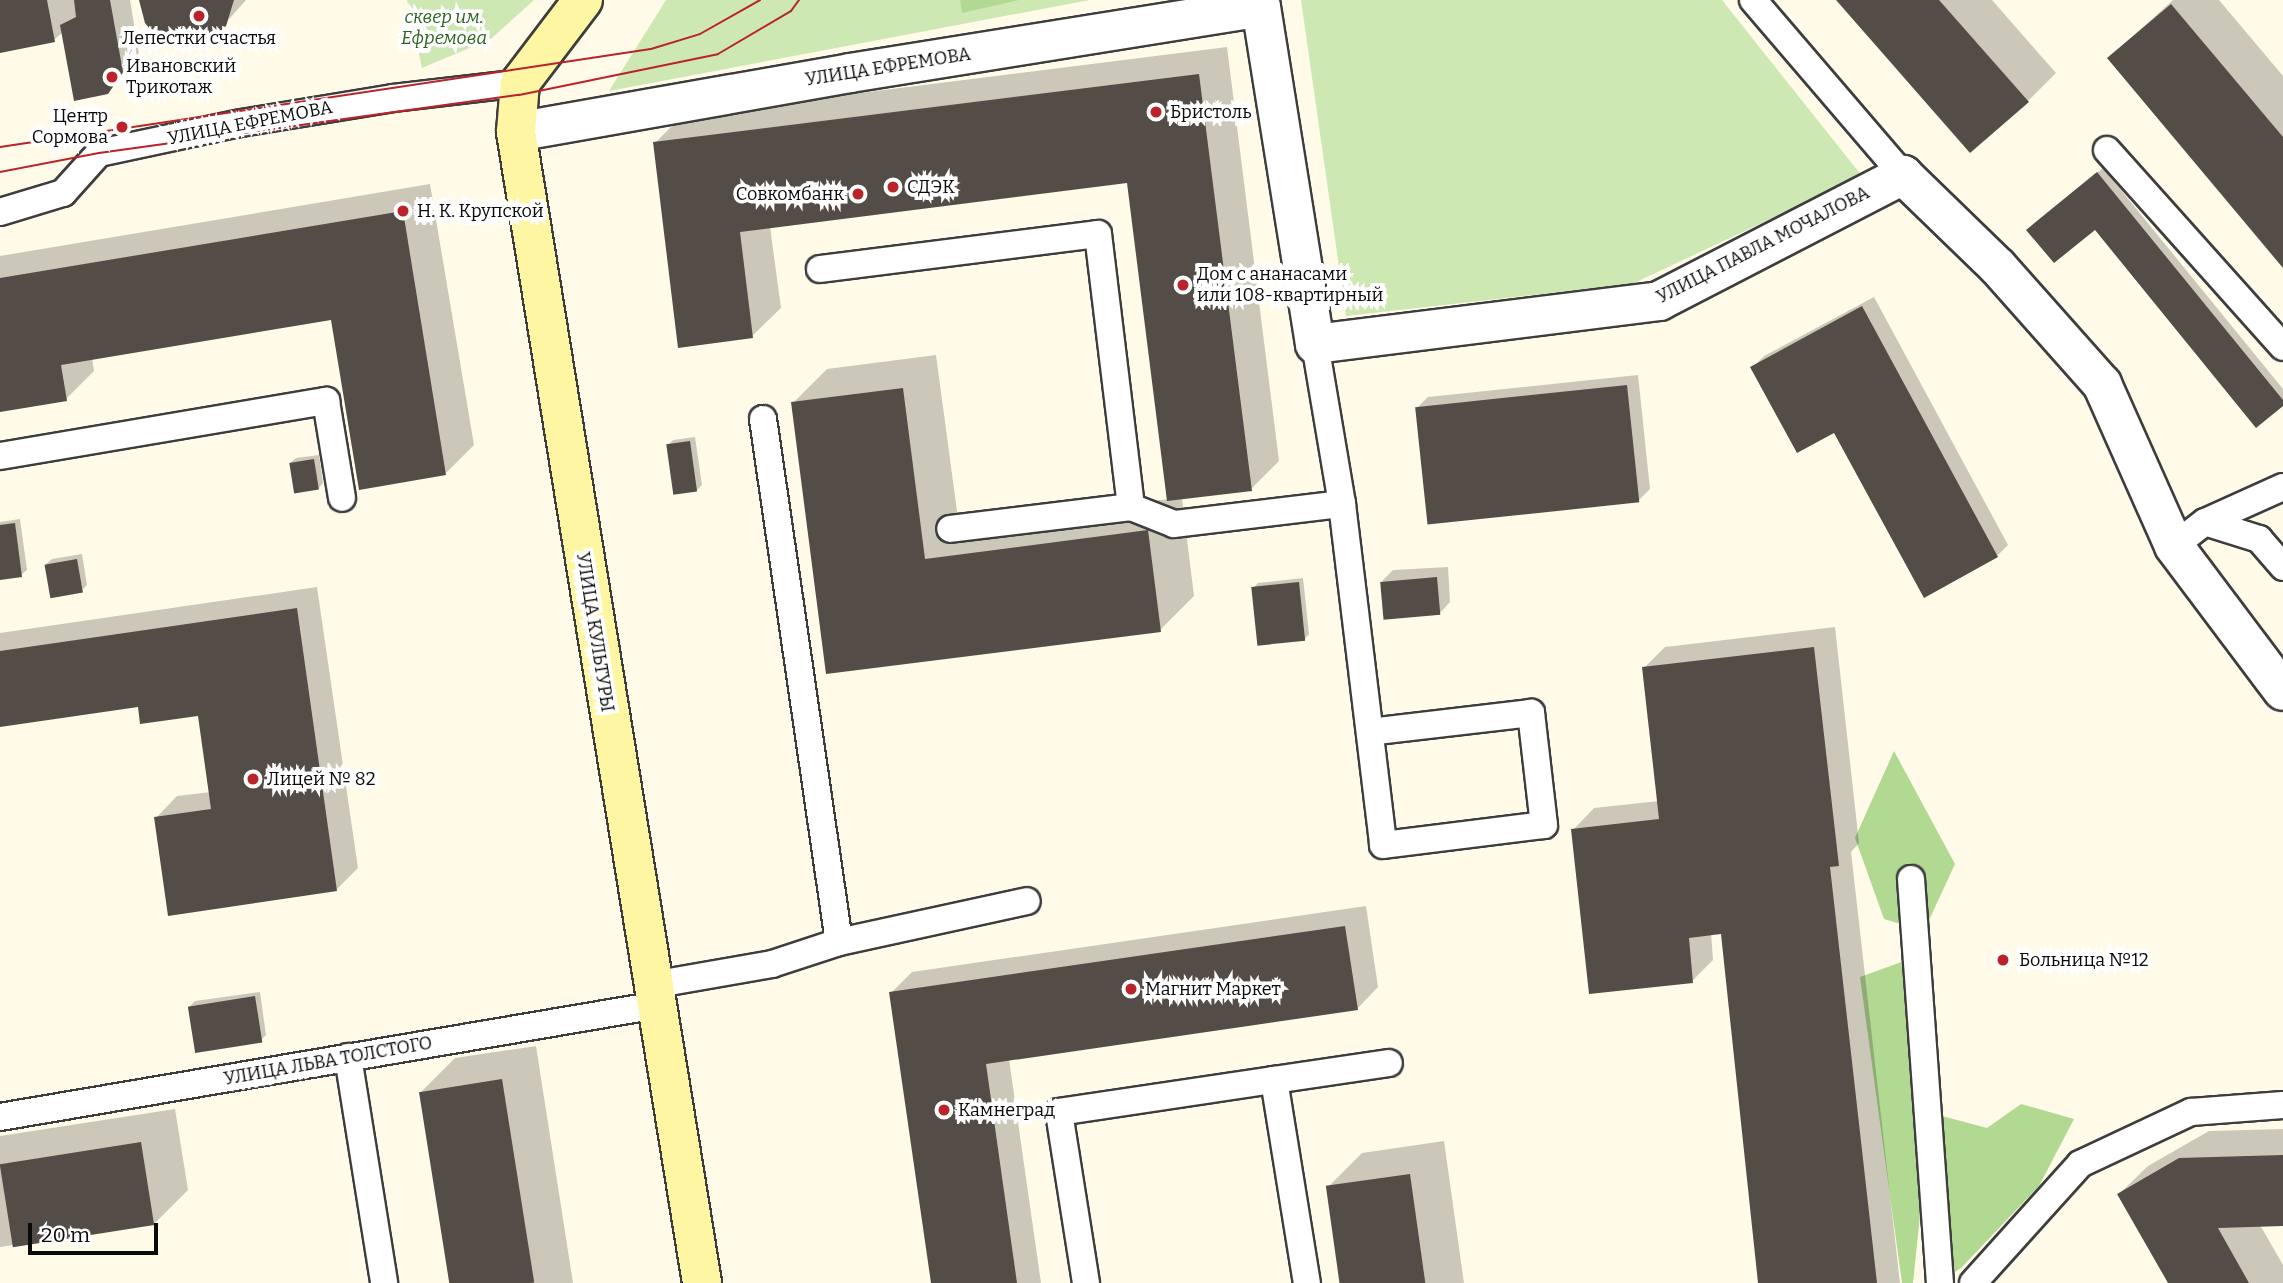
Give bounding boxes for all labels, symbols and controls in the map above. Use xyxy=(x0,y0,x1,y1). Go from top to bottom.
park label: сквер им. Ефремова xyxy=(401,7,487,50)
marker: Лепестки счастья xyxy=(191,8,207,24)
place label: Лепестки счастья xyxy=(122,27,276,49)
street label: УЛИЦА ЕФРЕМОВА xyxy=(804,43,972,91)
place label: Ивановский Трикотаж xyxy=(126,56,236,98)
marker: Ивановский Трикотаж xyxy=(104,69,120,85)
street label: УЛИЦА ЕФРЕМОВА xyxy=(166,96,334,150)
place label: Бристоль xyxy=(1170,101,1251,123)
marker: Бристоль xyxy=(1148,104,1164,120)
place label: Центр Сормова xyxy=(32,106,108,148)
marker: Центр Сормова xyxy=(114,119,130,135)
place label: СДЭК xyxy=(907,176,955,198)
marker: СДЭК xyxy=(885,179,901,195)
street label: УЛИЦА ПАВЛА МОЧАЛОВА xyxy=(1653,182,1873,308)
place label: Совкомбанк xyxy=(736,183,844,205)
marker: Совкомбанк xyxy=(850,186,866,202)
place label: Н. К. Крупской xyxy=(417,200,544,222)
marker: Н. К. Крупской xyxy=(395,203,411,219)
place label: Дом с ананасами или 108-квартирный xyxy=(1197,264,1383,306)
marker: Дом с ананасами или 108-квартирный xyxy=(1175,277,1191,293)
street label: УЛИЦА КУЛЬТУРЫ xyxy=(572,551,618,713)
place label: Лицей № 82 xyxy=(267,768,375,790)
marker: Лицей № 82 xyxy=(245,771,261,787)
place label: Больница №12 xyxy=(2019,949,2149,971)
marker: Больница №12 xyxy=(1993,950,2013,970)
place label: Магнит Маркет xyxy=(1145,978,1281,1000)
marker: Магнит Маркет xyxy=(1123,981,1139,997)
street label: УЛИЦА ЛЬВА ТОЛСТОГО xyxy=(222,1032,434,1090)
place label: Камнеград xyxy=(958,1099,1055,1121)
marker: Камнеград xyxy=(936,1102,952,1118)
scale bar xyxy=(32,1210,161,1254)
text: 20 m xyxy=(41,1222,90,1248)

